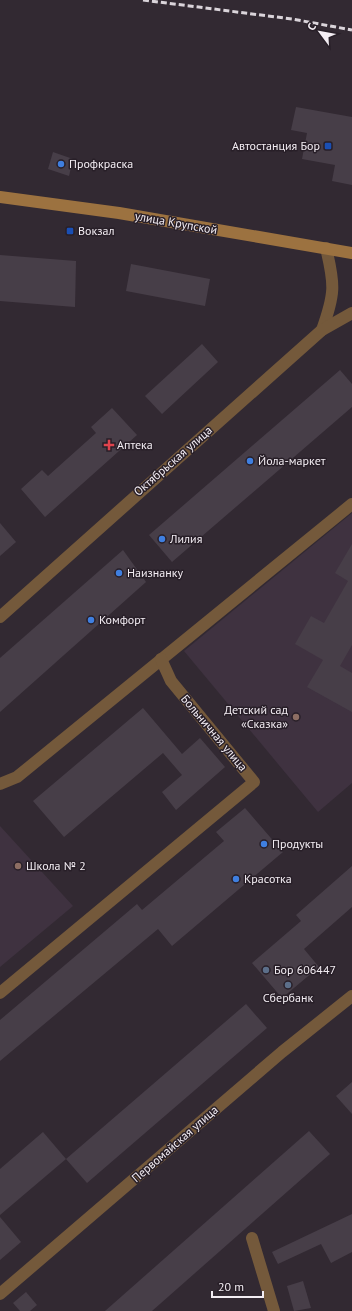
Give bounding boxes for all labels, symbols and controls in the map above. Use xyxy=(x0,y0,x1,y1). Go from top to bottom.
north arrow xyxy=(300,12,340,52)
text: С xyxy=(304,20,319,33)
place label: Автостанция Бор xyxy=(232,138,320,153)
marker: Автостанция Бор xyxy=(323,141,333,151)
place label: Профкраска xyxy=(69,156,133,171)
marker: Профкраска xyxy=(56,159,66,169)
street label: улица Крупской xyxy=(134,208,218,237)
place label: Вокзал xyxy=(78,223,114,238)
marker: Вокзал xyxy=(65,226,75,236)
street label: Октябрьская улица xyxy=(130,422,215,499)
place label: Аптека xyxy=(117,437,153,452)
marker: Аптека xyxy=(104,440,114,450)
place label: Йола-маркет xyxy=(258,453,326,468)
marker: Йола-маркет xyxy=(245,456,255,466)
place label: Лилия xyxy=(169,531,202,546)
marker: Лилия xyxy=(157,534,167,544)
place label: Наизнанку xyxy=(127,565,184,580)
marker: Наизнанку xyxy=(114,568,124,578)
place label: Комфорт xyxy=(99,612,146,627)
marker: Комфорт xyxy=(86,615,96,625)
street label: Больничная улица xyxy=(178,691,251,774)
place label: Детский сад «Сказка» xyxy=(224,702,289,731)
marker: Детский сад «Сказка» xyxy=(291,712,301,722)
place label: Продукты xyxy=(272,836,323,851)
marker: Продукты xyxy=(259,839,269,849)
place label: Школа № 2 xyxy=(26,858,86,873)
marker: Школа № 2 xyxy=(13,861,23,871)
place label: Красотка xyxy=(244,871,292,886)
marker: Красотка xyxy=(231,874,241,884)
place label: Бор 606447 xyxy=(274,962,336,977)
marker: Бор 606447 xyxy=(261,965,271,975)
marker: Сбербанк xyxy=(283,980,293,990)
place label: Сбербанк xyxy=(263,990,313,1005)
street label: Первомайская улица xyxy=(128,1102,221,1185)
scale bar xyxy=(212,1273,263,1299)
text: 20 m xyxy=(218,1279,244,1294)

